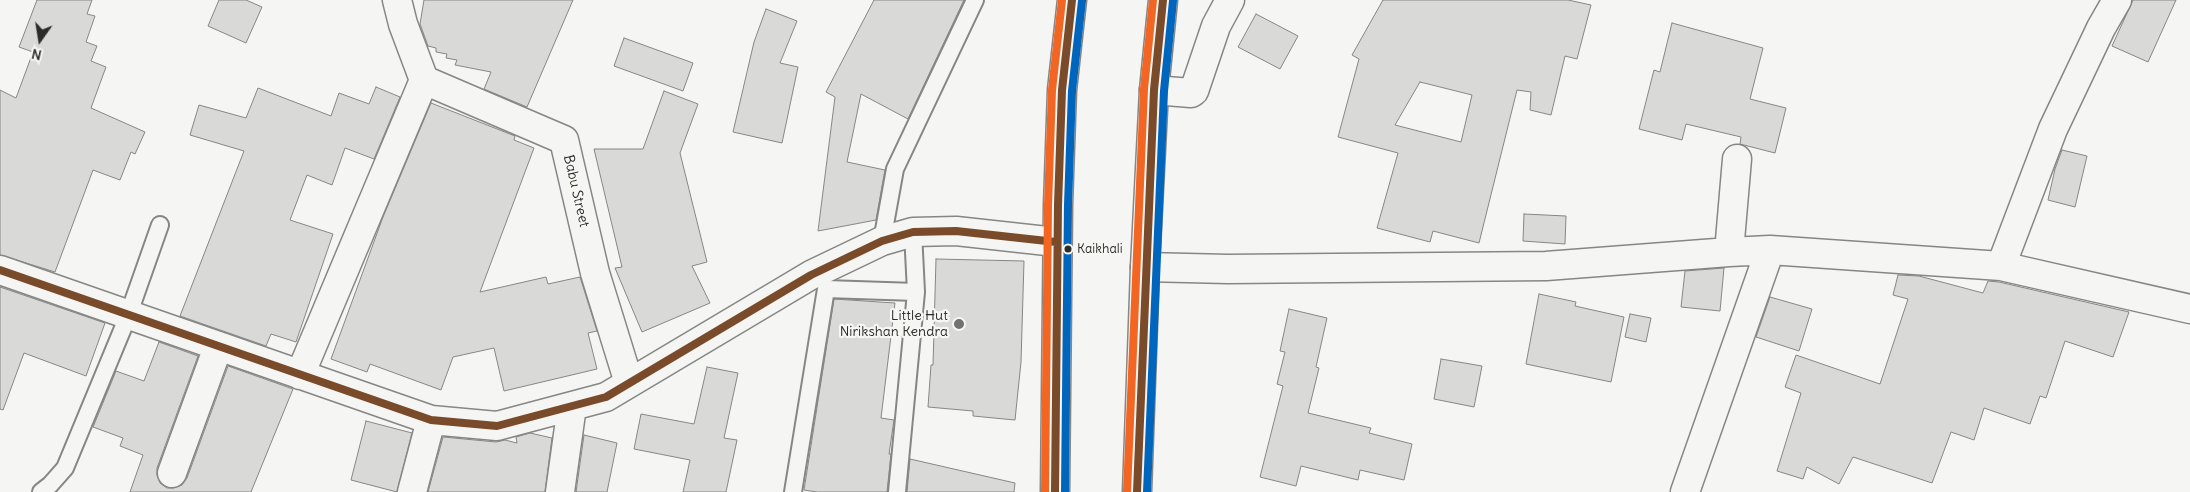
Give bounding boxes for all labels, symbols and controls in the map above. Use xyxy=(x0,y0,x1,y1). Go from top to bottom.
north arrow xyxy=(15,15,65,65)
text: N xyxy=(30,45,43,64)
street label: Babu Street xyxy=(560,153,592,229)
place label: Kaikhali xyxy=(1077,241,1123,257)
marker: Kaikhali xyxy=(1063,244,1073,254)
place label: Little Hut Nirikshan Kendra xyxy=(840,308,948,341)
marker: Little Hut Nirikshan Kendra xyxy=(952,317,966,331)

